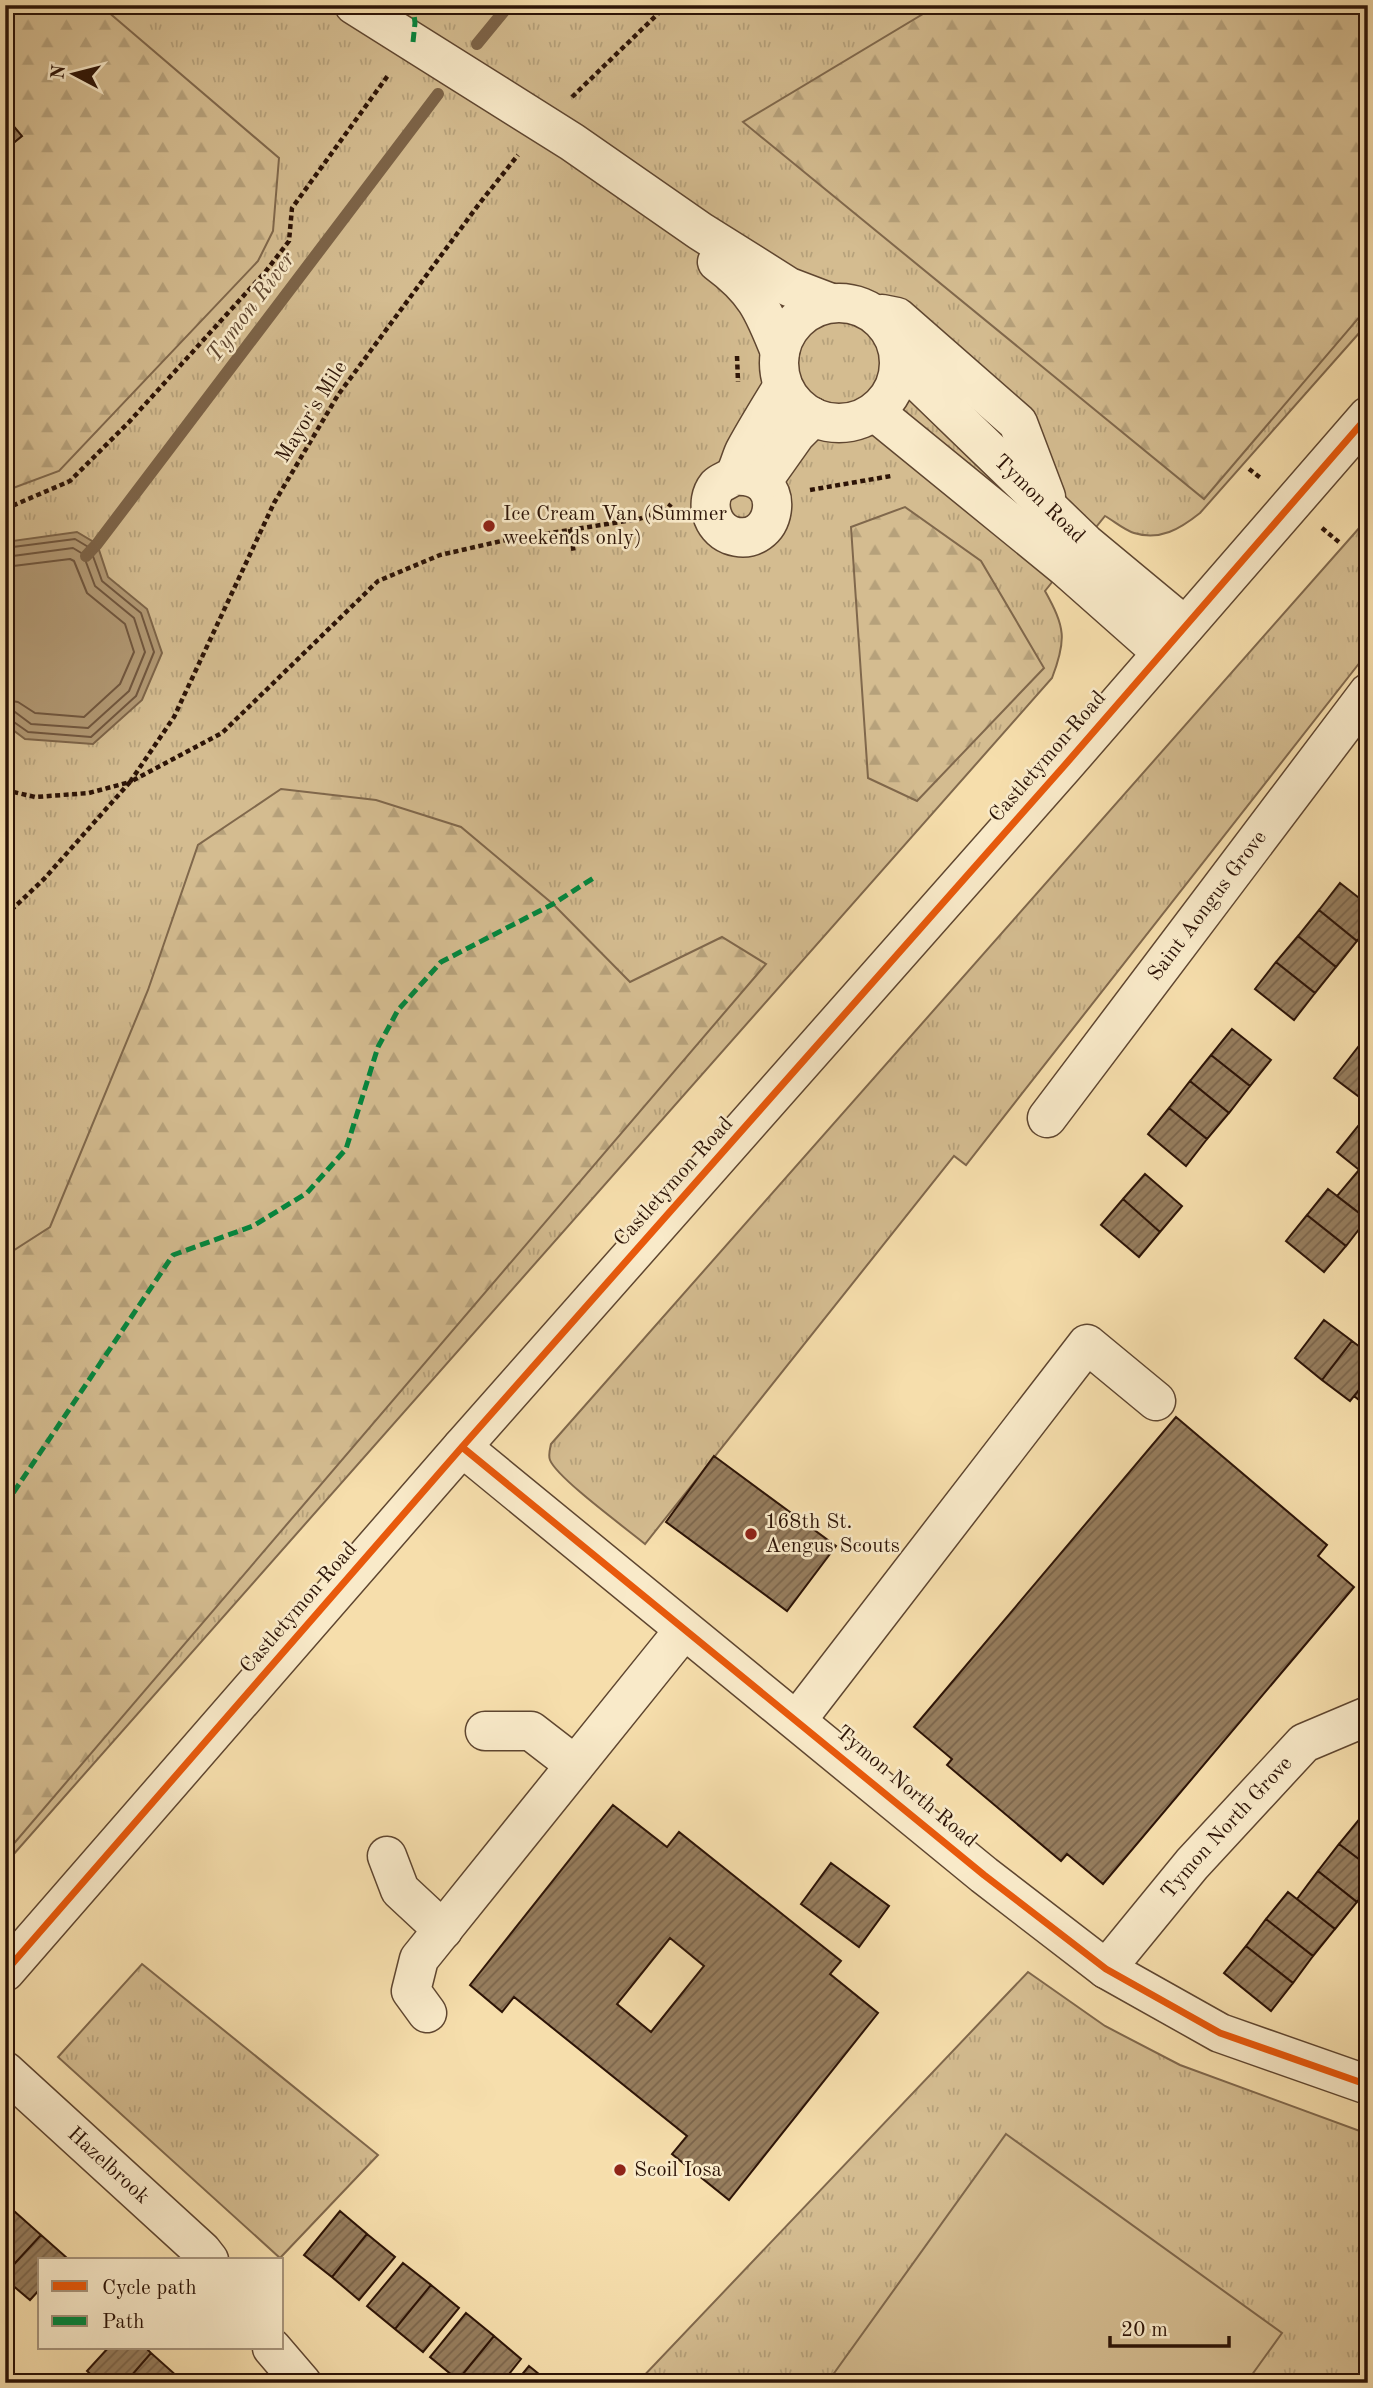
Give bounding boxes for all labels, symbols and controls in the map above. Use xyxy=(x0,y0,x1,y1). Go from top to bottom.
north arrow xyxy=(38,38,108,108)
text: N xyxy=(49,63,70,81)
water label: Tymon River xyxy=(202,247,301,367)
street label: Mayor's Mile xyxy=(273,357,351,467)
street label: Tymon Road xyxy=(990,451,1089,547)
place label: Ice Cream Van (Summer weekends only) xyxy=(503,504,727,549)
marker: Ice Cream Van (Summer weekends only) xyxy=(481,518,497,534)
street label: Castletymon Road xyxy=(986,688,1110,826)
street label: Saint Aongus Grove xyxy=(1144,827,1271,985)
street label: Castletymon Road xyxy=(611,1113,737,1251)
place label: 168th St. Aengus Scouts xyxy=(765,1512,900,1557)
marker: 168th St. Aengus Scouts xyxy=(743,1526,759,1542)
street label: Castletymon Road xyxy=(237,1539,361,1677)
street label: Tymon North Road xyxy=(831,1722,981,1852)
street label: Tymon North Grove xyxy=(1158,1753,1296,1903)
street label: Hazelbrook xyxy=(63,2123,153,2208)
place label: Scoil Iosa xyxy=(634,2160,722,2181)
marker: Scoil Iosa xyxy=(612,2162,628,2178)
legend xyxy=(38,2258,284,2350)
text: Cycle path xyxy=(102,2278,197,2299)
scale bar xyxy=(1110,2304,1230,2348)
text: Path xyxy=(102,2312,145,2333)
text: 20 m xyxy=(1121,2320,1168,2341)

